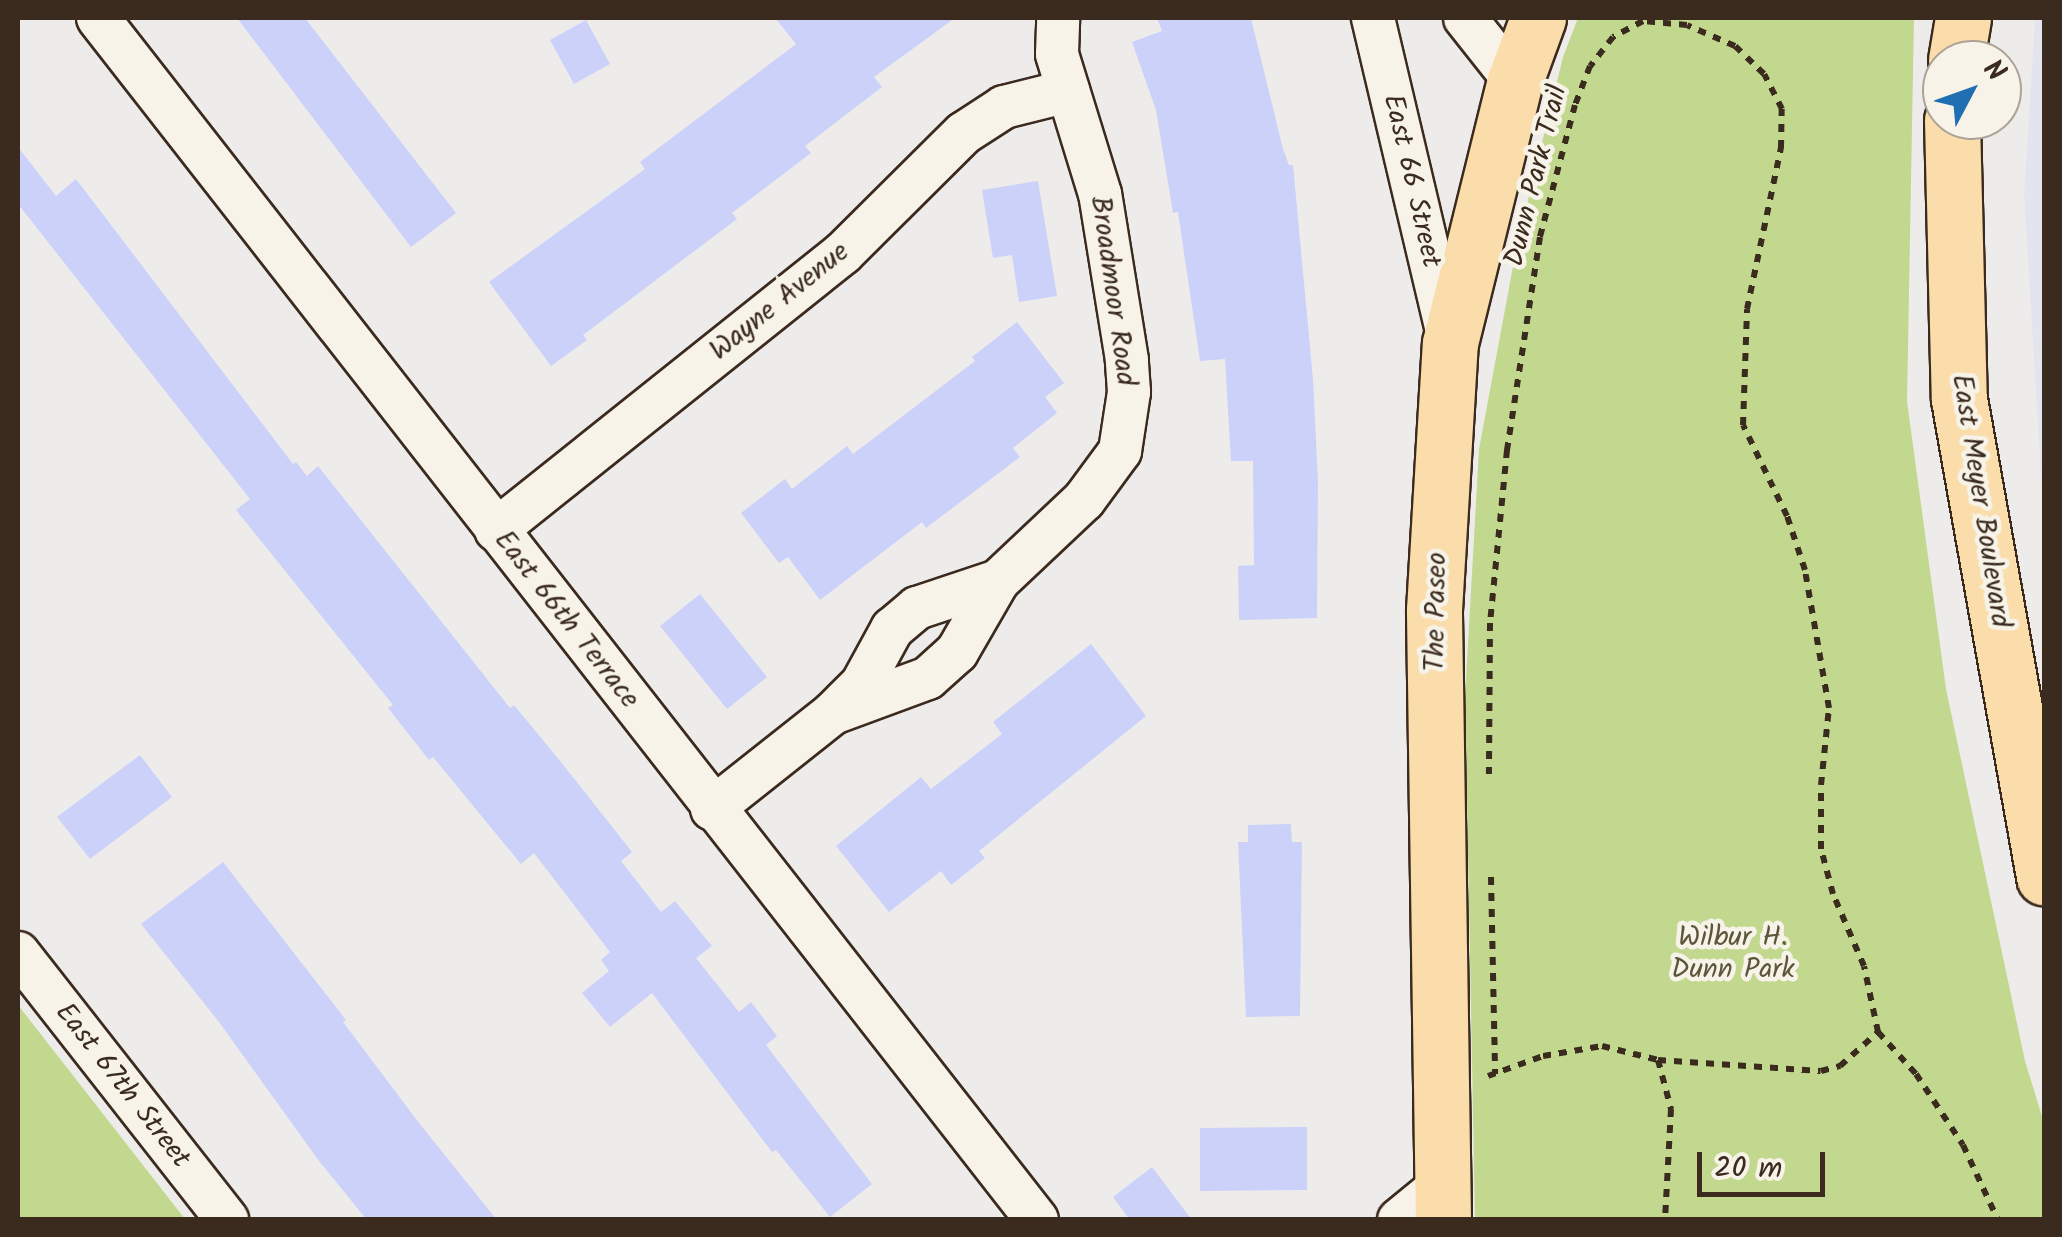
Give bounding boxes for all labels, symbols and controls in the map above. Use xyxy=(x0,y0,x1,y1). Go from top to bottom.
north arrow xyxy=(1922,40,2022,140)
text: N xyxy=(1971,50,2016,93)
street label: Dunn Park Trail xyxy=(1498,82,1576,270)
street label: East 66 Street xyxy=(1375,91,1447,271)
street label: Broadmoor Road xyxy=(1082,194,1142,388)
street label: Wayne Avenue xyxy=(704,236,856,368)
street label: East Meyer Boulevard xyxy=(1943,372,2017,630)
street label: East 66th Terrace xyxy=(486,525,646,715)
street label: The Paseo xyxy=(1419,552,1455,672)
park label: Wilbur H. Dunn Park xyxy=(1671,921,1795,987)
street label: East 67th Street xyxy=(47,997,197,1175)
scale bar xyxy=(1702,1132,1830,1194)
text: 20 m xyxy=(1714,1145,1782,1193)

